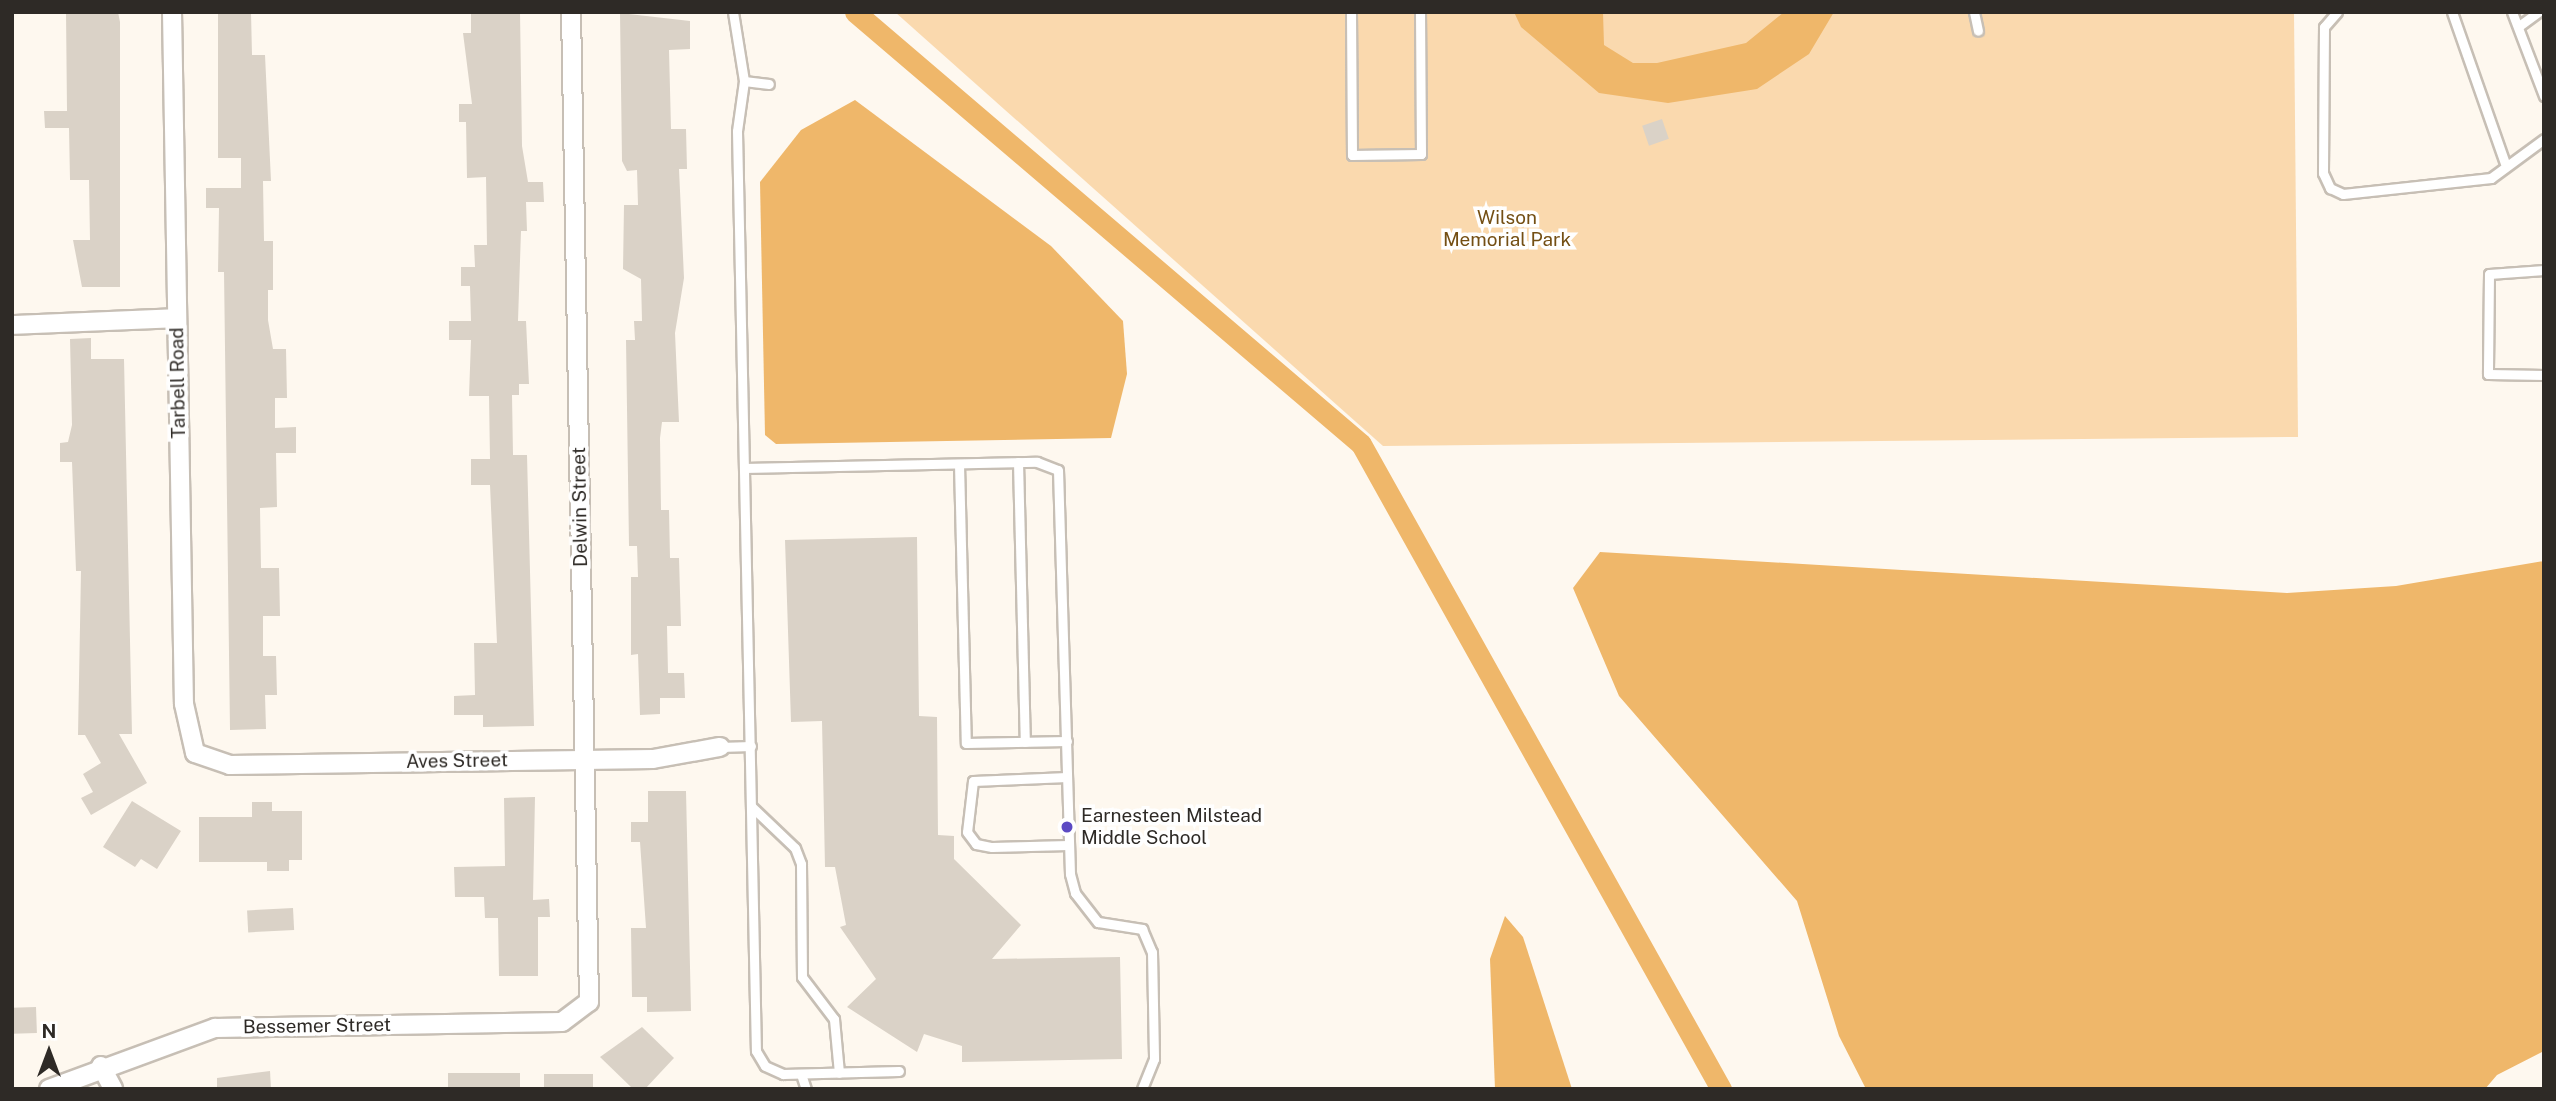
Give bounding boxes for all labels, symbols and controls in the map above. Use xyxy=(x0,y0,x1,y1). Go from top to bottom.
park label: Wilson Memorial Park xyxy=(1443,207,1571,251)
street label: Tarbell Road xyxy=(166,327,190,439)
street label: Delwin Street xyxy=(568,447,592,567)
street label: Aves Street xyxy=(406,749,508,773)
place label: Earnesteen Milstead Middle School xyxy=(1081,805,1262,849)
marker: Earnesteen Milstead Middle School xyxy=(1059,819,1075,835)
street label: Bessemer Street xyxy=(243,1013,391,1039)
north arrow xyxy=(14,1017,84,1087)
text: N xyxy=(42,1020,56,1042)

